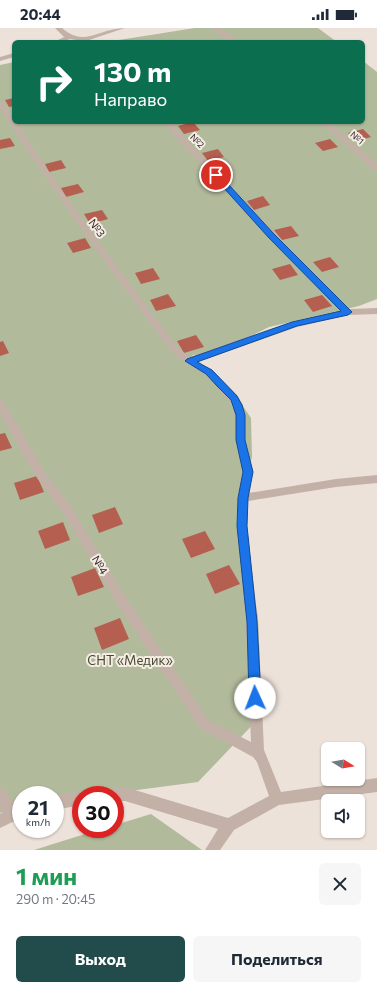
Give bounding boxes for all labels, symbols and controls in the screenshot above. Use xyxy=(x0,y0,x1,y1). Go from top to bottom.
text: 20:44 xyxy=(20,5,61,23)
text: 130 m xyxy=(94,54,171,88)
icon: right xyxy=(28,56,80,108)
text: Направо xyxy=(94,88,167,110)
street label: №1 xyxy=(348,129,366,146)
street label: №2 xyxy=(188,131,207,150)
pin xyxy=(199,158,233,192)
icon: arrive xyxy=(205,164,227,186)
street label: №3 xyxy=(86,216,108,239)
street label: №4 xyxy=(90,553,111,577)
park label: СНТ «Медик» xyxy=(87,652,173,668)
position arrow xyxy=(234,677,276,719)
north arrow xyxy=(321,742,365,786)
map controls xyxy=(321,742,365,838)
speed limit sign: 30 xyxy=(72,786,124,838)
button: sound xyxy=(321,794,365,838)
text: 21 xyxy=(28,795,48,819)
text: km/h xyxy=(26,816,50,828)
text: 1 мин xyxy=(16,861,77,890)
button: close xyxy=(319,863,361,905)
text: 290 m · 20:45 xyxy=(16,891,95,907)
button: Выход xyxy=(16,936,185,982)
button: Поделиться xyxy=(193,936,361,982)

